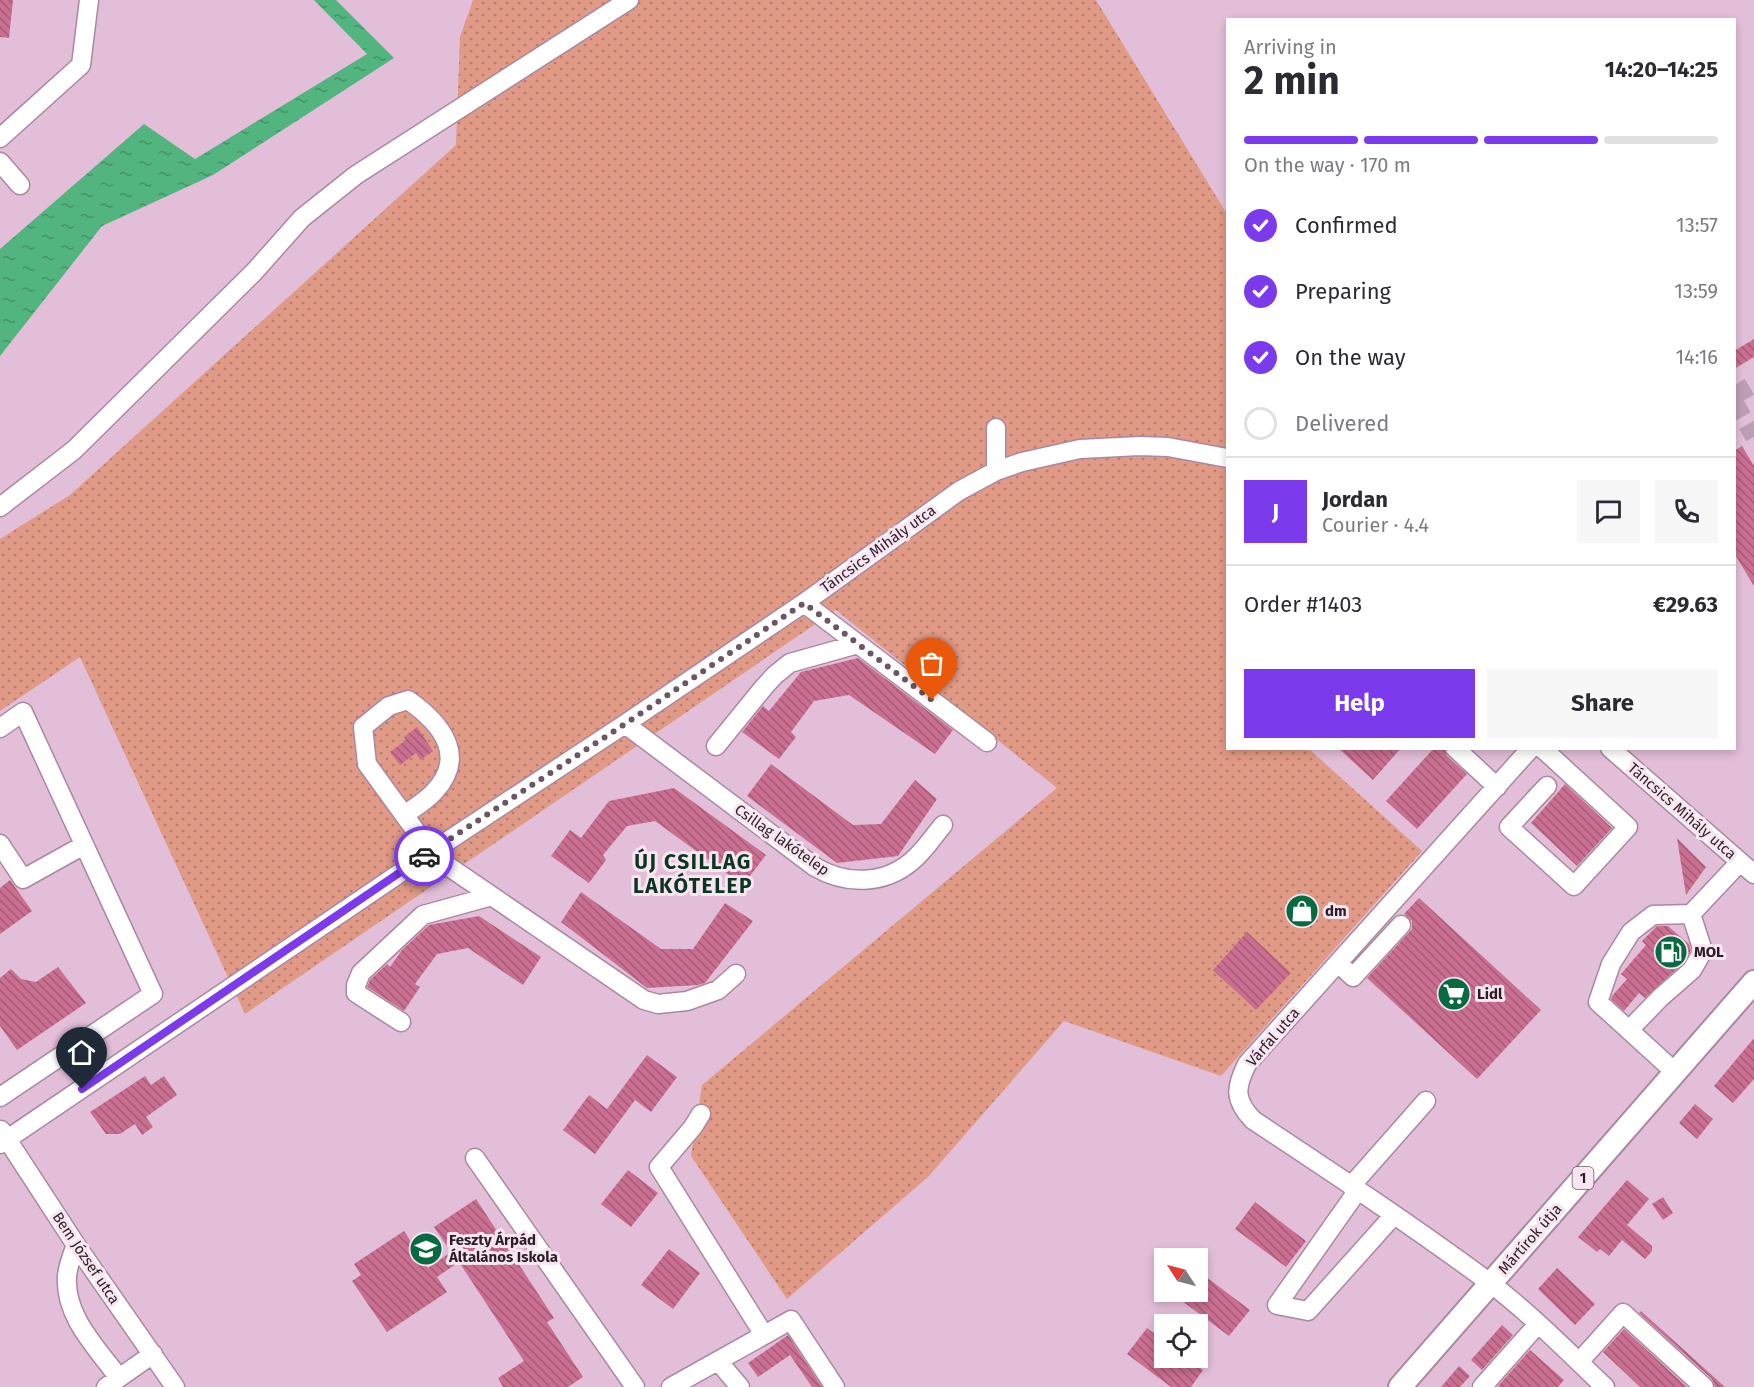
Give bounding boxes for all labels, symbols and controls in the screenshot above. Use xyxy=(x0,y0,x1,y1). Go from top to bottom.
text: Arriving in xyxy=(1244,35,1337,59)
text: 14:20–14:25 xyxy=(1605,56,1718,83)
text: 2 min xyxy=(1244,58,1340,104)
text: On the way · 170 m xyxy=(1244,153,1411,177)
icon: check xyxy=(1244,209,1277,242)
text: Confirmed xyxy=(1295,212,1398,239)
text: 13:57 xyxy=(1676,213,1718,237)
icon: check xyxy=(1244,275,1277,308)
text: Preparing xyxy=(1295,278,1391,305)
text: 13:59 xyxy=(1674,279,1718,303)
icon: check xyxy=(1244,341,1277,374)
text: On the way xyxy=(1295,344,1406,371)
text: 14:16 xyxy=(1675,345,1718,369)
text: Delivered xyxy=(1295,410,1390,437)
button: chat xyxy=(1577,480,1640,543)
button: phone xyxy=(1655,480,1718,543)
text: Jordan xyxy=(1322,486,1388,513)
text: J xyxy=(1272,498,1279,525)
street label: Táncsics Mihály utca xyxy=(817,501,939,597)
text: Courier · 4.4 xyxy=(1322,513,1429,537)
text: Order #1403 xyxy=(1244,591,1362,618)
text: €29.63 xyxy=(1653,591,1718,618)
pin xyxy=(906,638,957,700)
icon: bag xyxy=(915,647,948,680)
button: Help xyxy=(1244,669,1475,738)
button: Share xyxy=(1487,669,1718,738)
street label: Táncsics Mihály utca xyxy=(1624,759,1740,863)
street label: Csillag lakótelep xyxy=(731,801,833,879)
courier xyxy=(394,826,454,886)
icon: car xyxy=(408,840,441,873)
district label: ÚJ CSILLAG LAKÓTELEP xyxy=(633,848,753,899)
shop icon: dm xyxy=(1284,893,1320,929)
place label: dm xyxy=(1325,902,1347,920)
fuel station icon: MOL xyxy=(1653,934,1689,970)
place label: MOL xyxy=(1694,943,1724,961)
supermarket icon: Lidl xyxy=(1436,976,1472,1012)
place label: Lidl xyxy=(1477,985,1503,1003)
street label: Várfal utca xyxy=(1243,1004,1303,1070)
pin xyxy=(56,1027,107,1089)
icon: home xyxy=(65,1036,98,1069)
road number: 1 xyxy=(1572,1167,1594,1189)
street label: Mártírok útja xyxy=(1494,1200,1566,1278)
street label: Bem József utca xyxy=(49,1209,123,1307)
school or university icon: Feszty Árpád Általános Iskola xyxy=(408,1231,444,1267)
place label: Feszty Árpád Általános Iskola xyxy=(448,1231,558,1266)
north arrow xyxy=(1154,1248,1208,1302)
map controls xyxy=(1154,1248,1208,1368)
button: locate xyxy=(1154,1314,1208,1368)

